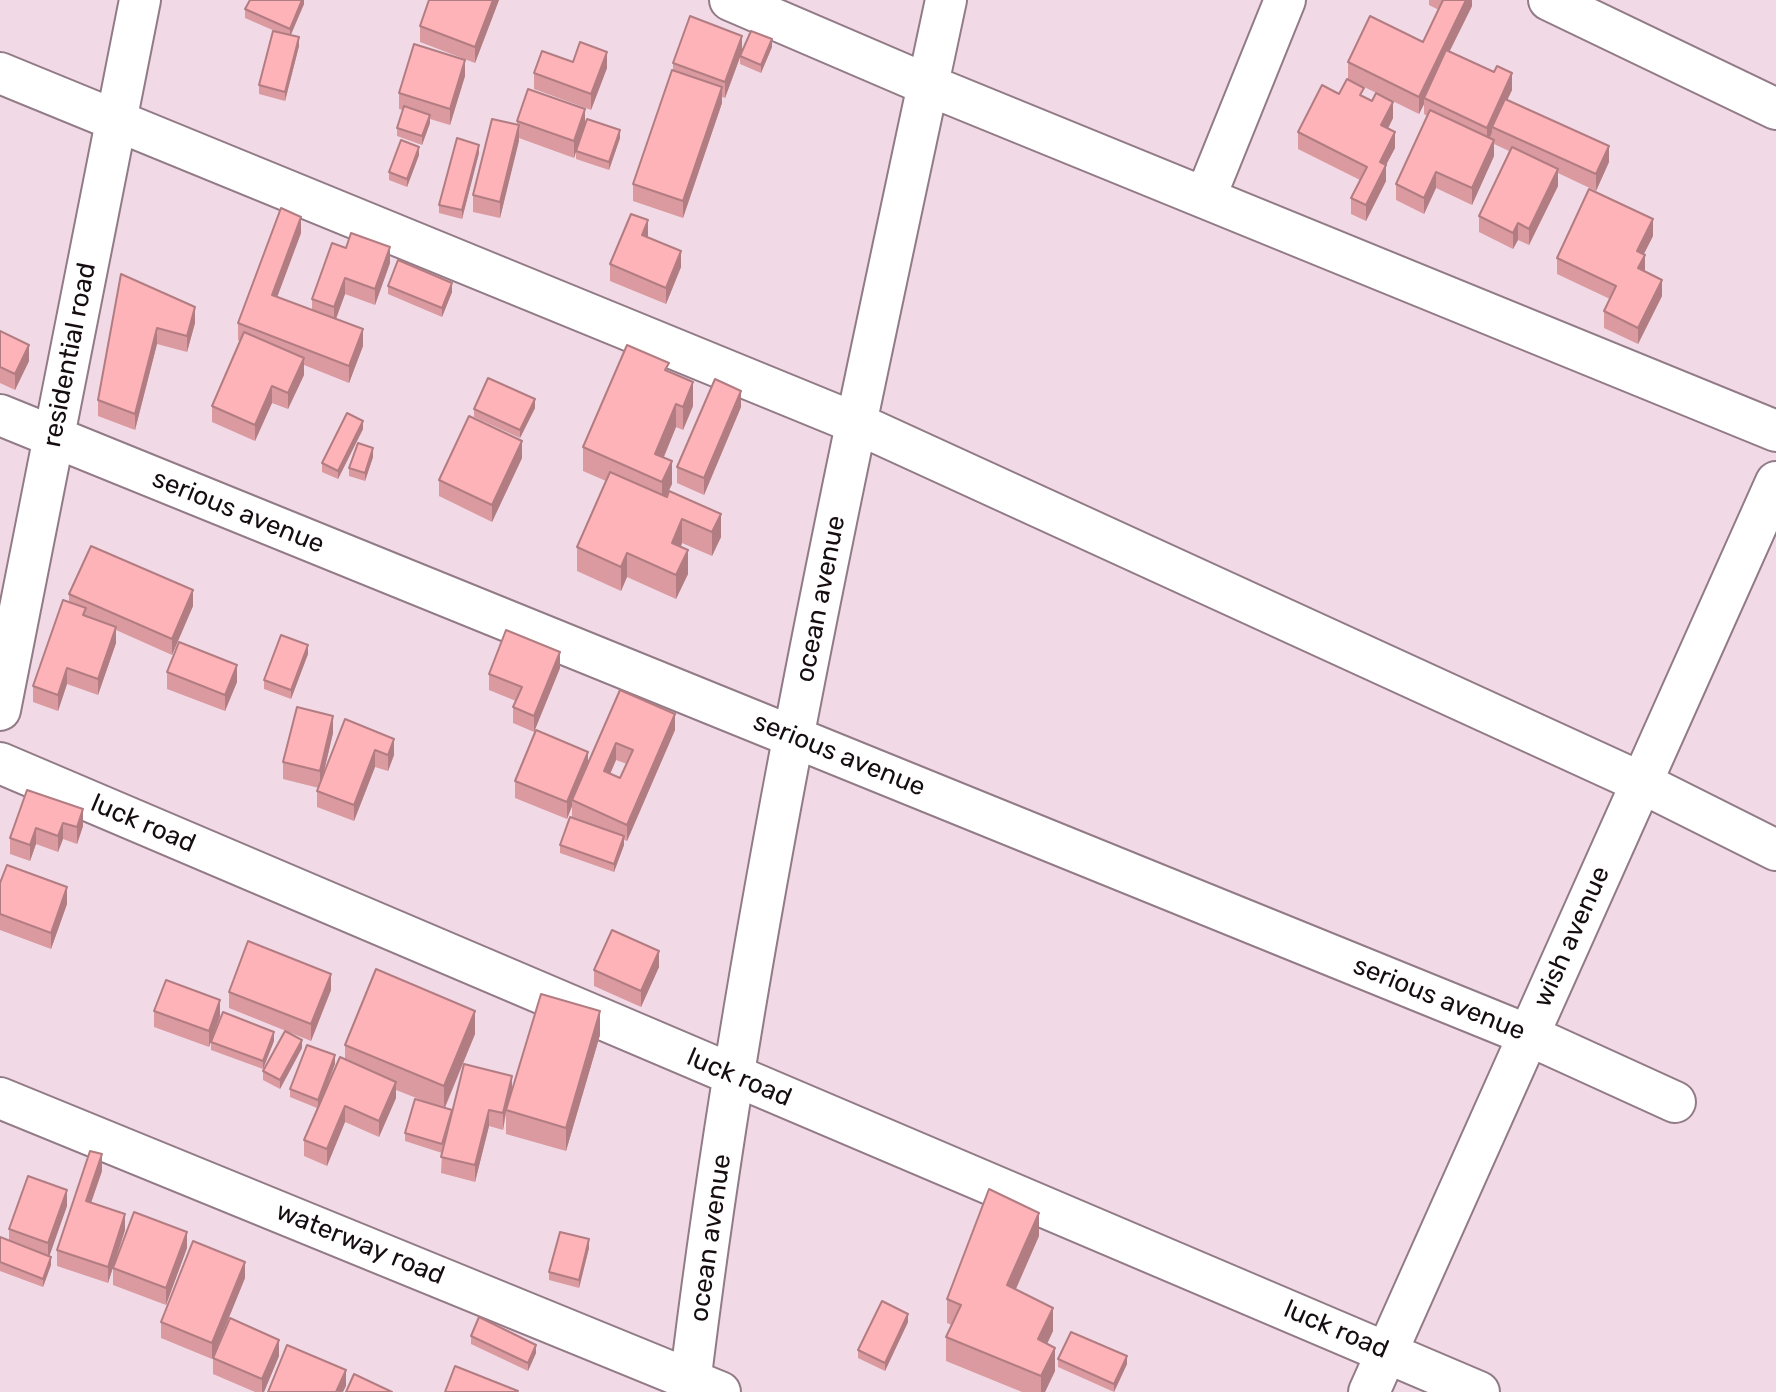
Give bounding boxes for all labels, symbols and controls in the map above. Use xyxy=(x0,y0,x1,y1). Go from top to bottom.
street label: residential road xyxy=(37,260,103,450)
street label: serious avenue xyxy=(147,463,329,561)
street label: ocean avenue xyxy=(790,513,852,685)
street label: serious avenue xyxy=(748,706,930,804)
street label: luck road xyxy=(86,788,200,860)
street label: wish avenue xyxy=(1527,862,1617,1012)
street label: serious avenue xyxy=(1348,950,1530,1048)
street label: luck road xyxy=(682,1042,796,1114)
street label: ocean avenue xyxy=(684,1152,738,1324)
street label: waterway road xyxy=(271,1196,449,1292)
street label: luck road xyxy=(1279,1294,1393,1366)

